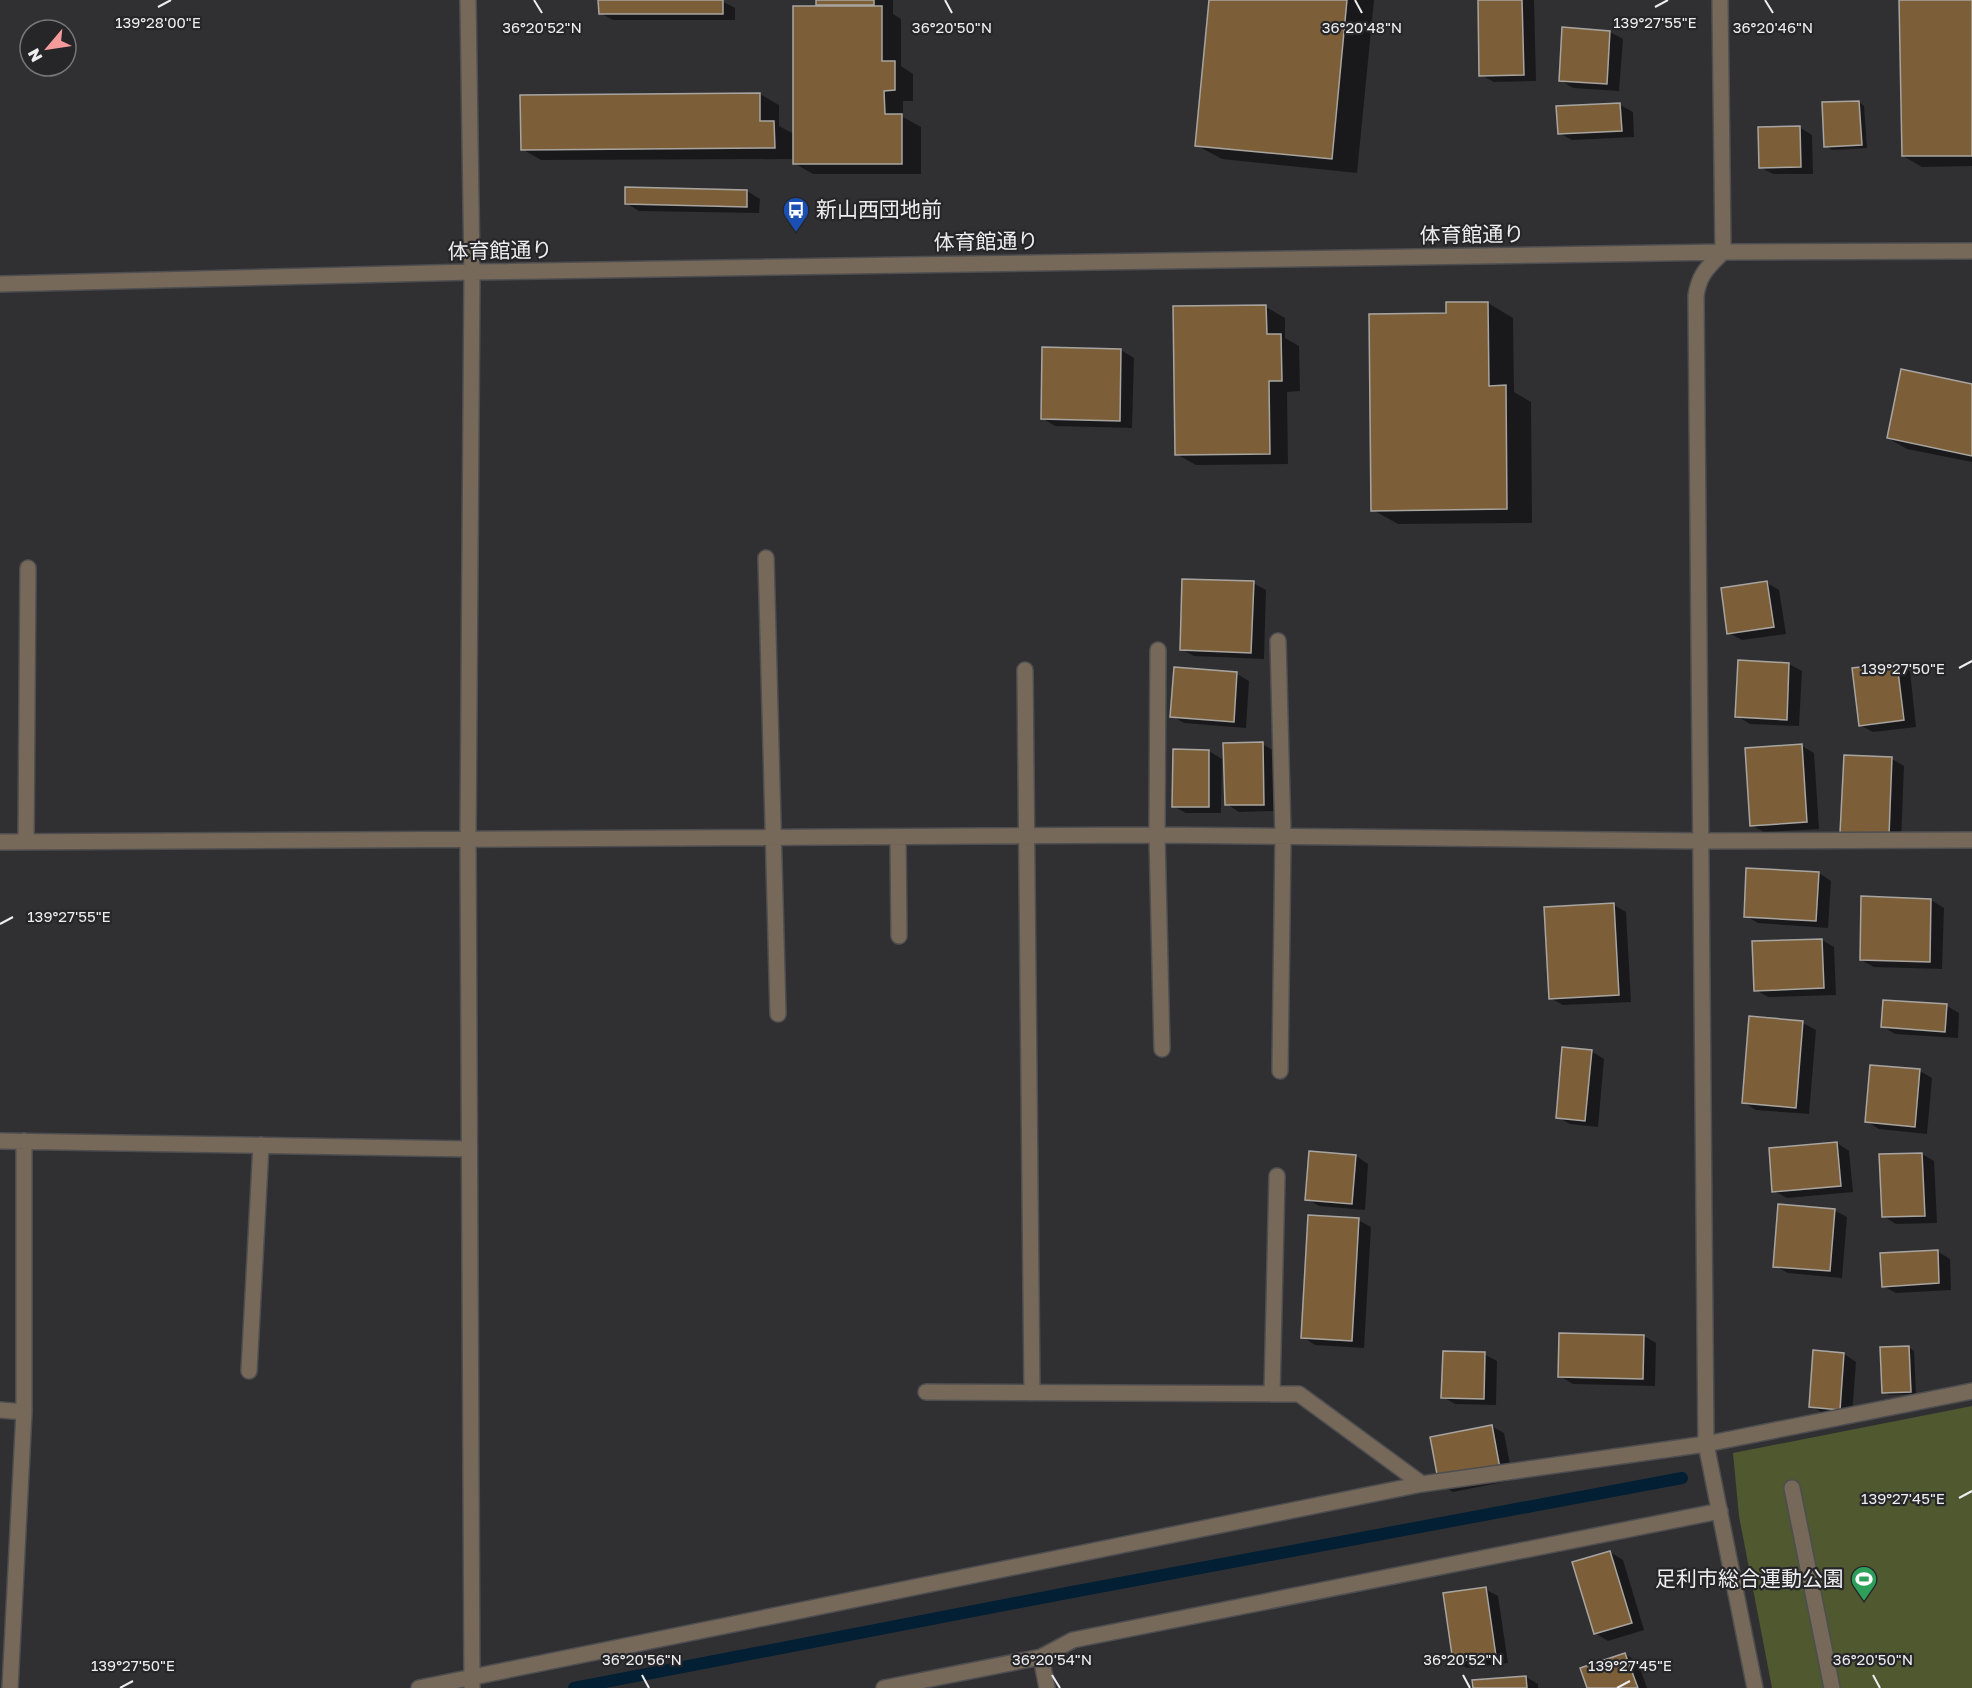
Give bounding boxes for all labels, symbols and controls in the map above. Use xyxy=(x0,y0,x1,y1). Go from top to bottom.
text: 139°28'00"E xyxy=(115,13,201,31)
text: 139°27'55"E xyxy=(1613,13,1697,31)
north arrow xyxy=(18,18,78,78)
text: 36°20'52"N xyxy=(502,18,582,36)
text: 36°20'50"N xyxy=(912,18,992,36)
text: 36°20'48"N xyxy=(1322,18,1402,36)
text: 36°20'46"N xyxy=(1733,18,1813,36)
text: N xyxy=(23,45,47,65)
bus stop icon: 新山西団地前 xyxy=(781,195,811,233)
place label: 新山西団地前 xyxy=(816,196,942,222)
street label: 体育館通り xyxy=(1419,220,1525,248)
street label: 体育館通り xyxy=(933,227,1039,255)
street label: 体育館通り xyxy=(447,236,553,264)
text: 139°27'50"E xyxy=(1861,659,1945,677)
text: 139°27'55"E xyxy=(27,907,111,925)
text: 139°27'45"E xyxy=(1861,1489,1945,1507)
sports icon: 足利市総合運動公園 xyxy=(1849,1564,1879,1602)
place label: 足利市総合運動公園 xyxy=(1655,1565,1844,1591)
text: 36°20'56"N xyxy=(602,1650,682,1668)
text: 36°20'54"N xyxy=(1012,1650,1092,1668)
text: 36°20'52"N xyxy=(1423,1650,1503,1668)
text: 36°20'50"N xyxy=(1833,1650,1913,1668)
text: 139°27'50"E xyxy=(91,1656,175,1674)
text: 139°27'45"E xyxy=(1588,1656,1672,1674)

